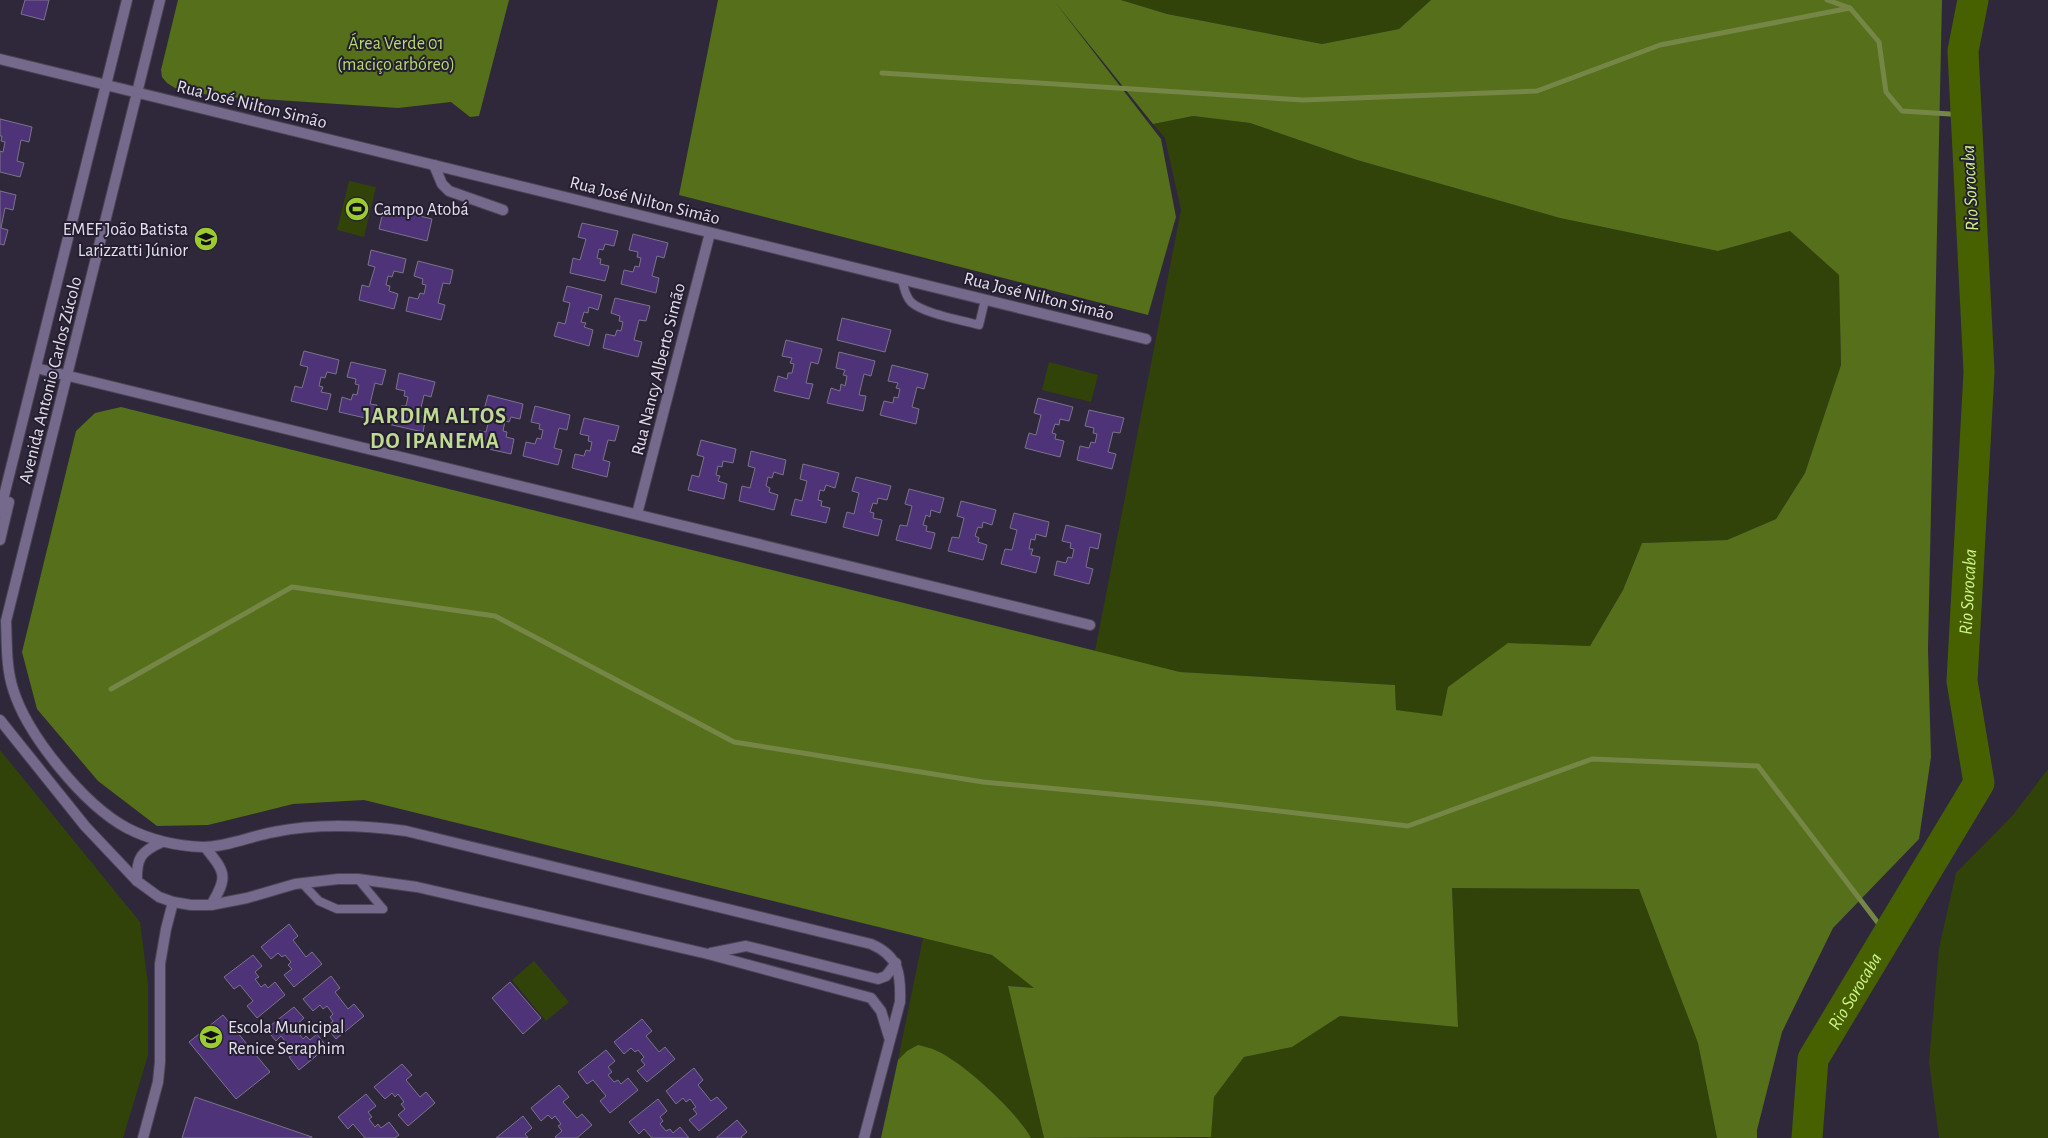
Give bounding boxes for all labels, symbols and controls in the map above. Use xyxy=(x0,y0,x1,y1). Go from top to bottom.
park label: Área Verde 01 (maciço arbóreo) xyxy=(337,32,455,74)
street label: Rua José Nilton Simão xyxy=(175,78,329,132)
water label: Rio Sorocaba xyxy=(1959,144,1982,231)
street label: Rua José Nilton Simão xyxy=(568,174,722,228)
sports icon: Campo Atobá xyxy=(344,196,370,222)
place label: Campo Atobá xyxy=(374,201,469,219)
place label: EMEF João Batista Larizzatti Júnior xyxy=(63,221,188,260)
school or university icon: EMEF João Batista Larizzatti Júnior xyxy=(193,226,219,252)
street label: Rua José Nilton Simão xyxy=(962,270,1116,324)
street label: Avenida Antonio Carlos Zúcolo xyxy=(17,275,85,486)
street label: Rua Nancy Alberto Simão xyxy=(629,281,689,457)
district label: JARDIM ALTOS DO IPANEMA xyxy=(363,405,507,452)
water label: Rio Sorocaba xyxy=(1957,548,1980,636)
water label: Rio Sorocaba xyxy=(1825,950,1886,1033)
place label: Escola Municipal Renice Seraphim xyxy=(228,1019,345,1058)
school or university icon: Escola Municipal Renice Seraphim xyxy=(198,1024,224,1050)

